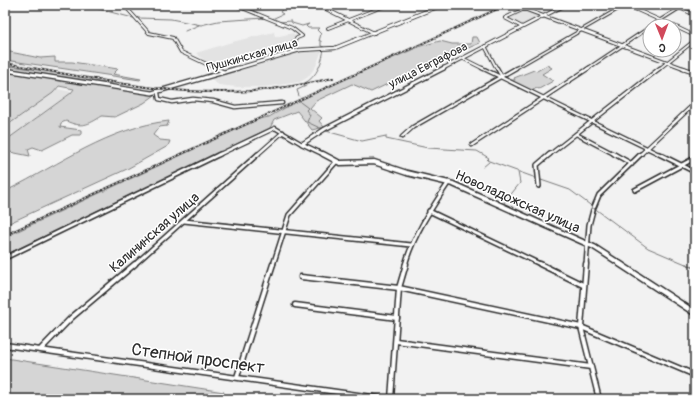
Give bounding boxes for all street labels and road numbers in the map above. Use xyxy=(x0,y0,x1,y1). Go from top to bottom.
street label: Пушкинская улица xyxy=(205,35,300,76)
street label: улица Евграфова xyxy=(385,39,470,92)
street label: Новоладожская улица xyxy=(453,166,583,237)
street label: Калининская улица xyxy=(106,189,203,276)
street label: Степной проспект xyxy=(130,339,266,378)

